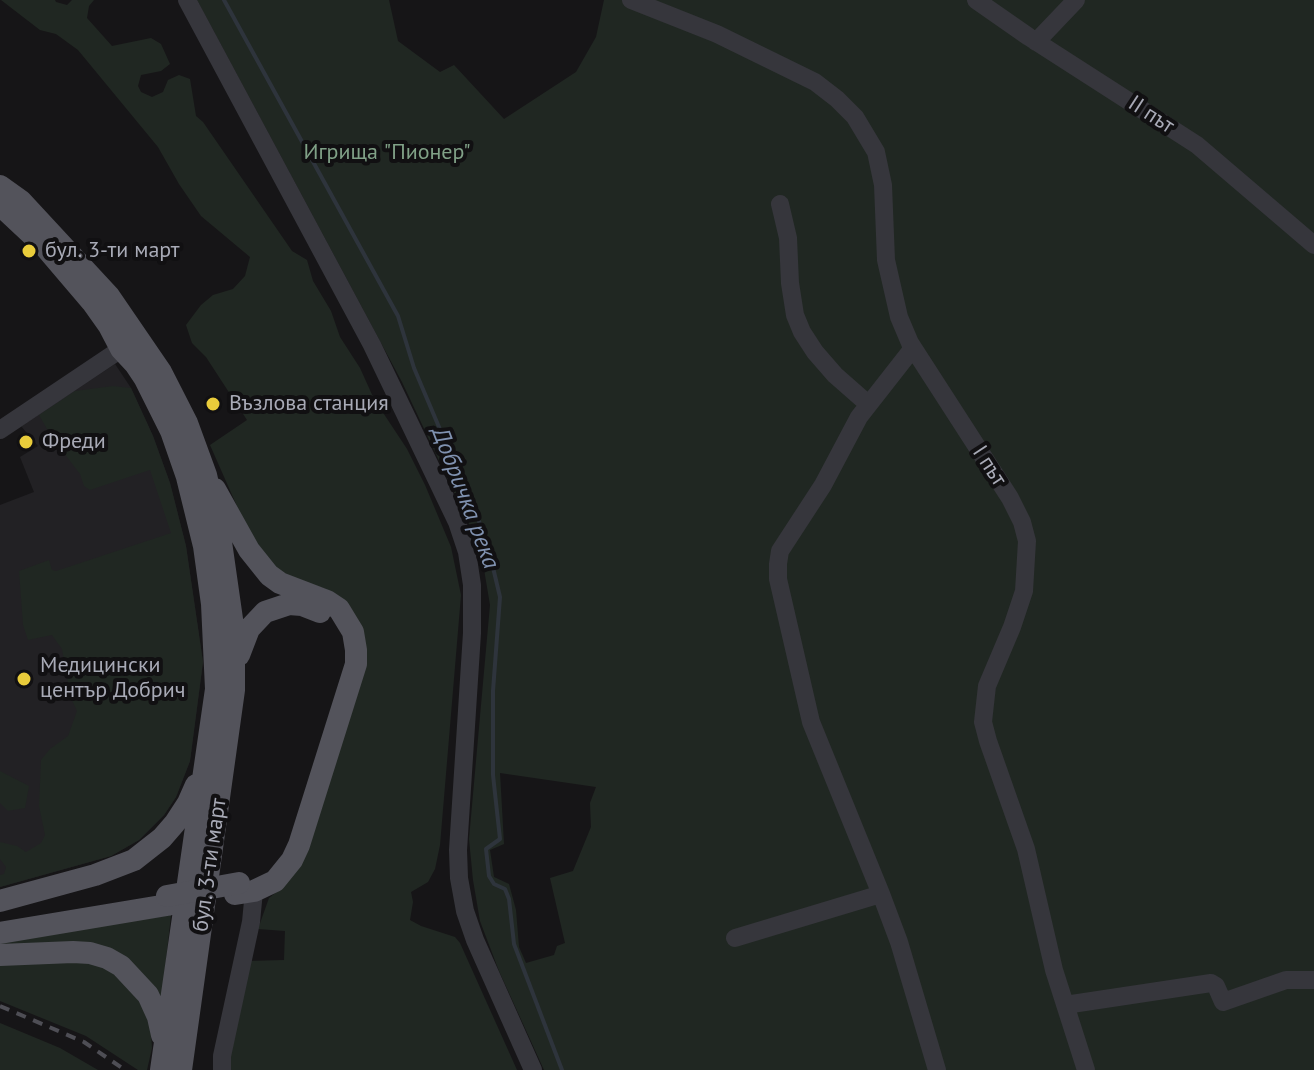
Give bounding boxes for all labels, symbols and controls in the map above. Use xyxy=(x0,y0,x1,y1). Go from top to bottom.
street label: ІІ път xyxy=(1123,90,1179,140)
park label: Игрища "Пионер" xyxy=(303,140,471,166)
place label: бул. 3-ти март xyxy=(45,238,180,264)
marker: бул. 3-ти март xyxy=(20,242,38,260)
place label: Възлова станция xyxy=(229,391,389,417)
marker: Възлова станция xyxy=(204,395,222,413)
water label: Добричка река xyxy=(425,423,505,573)
place label: Фреди xyxy=(42,429,106,455)
marker: Фреди xyxy=(17,433,35,451)
street label: І път xyxy=(966,441,1012,491)
place label: Медицински център Добрич xyxy=(40,653,186,704)
marker: Медицински център Добрич xyxy=(15,670,33,688)
street label: бул. 3-ти март xyxy=(188,797,232,933)

